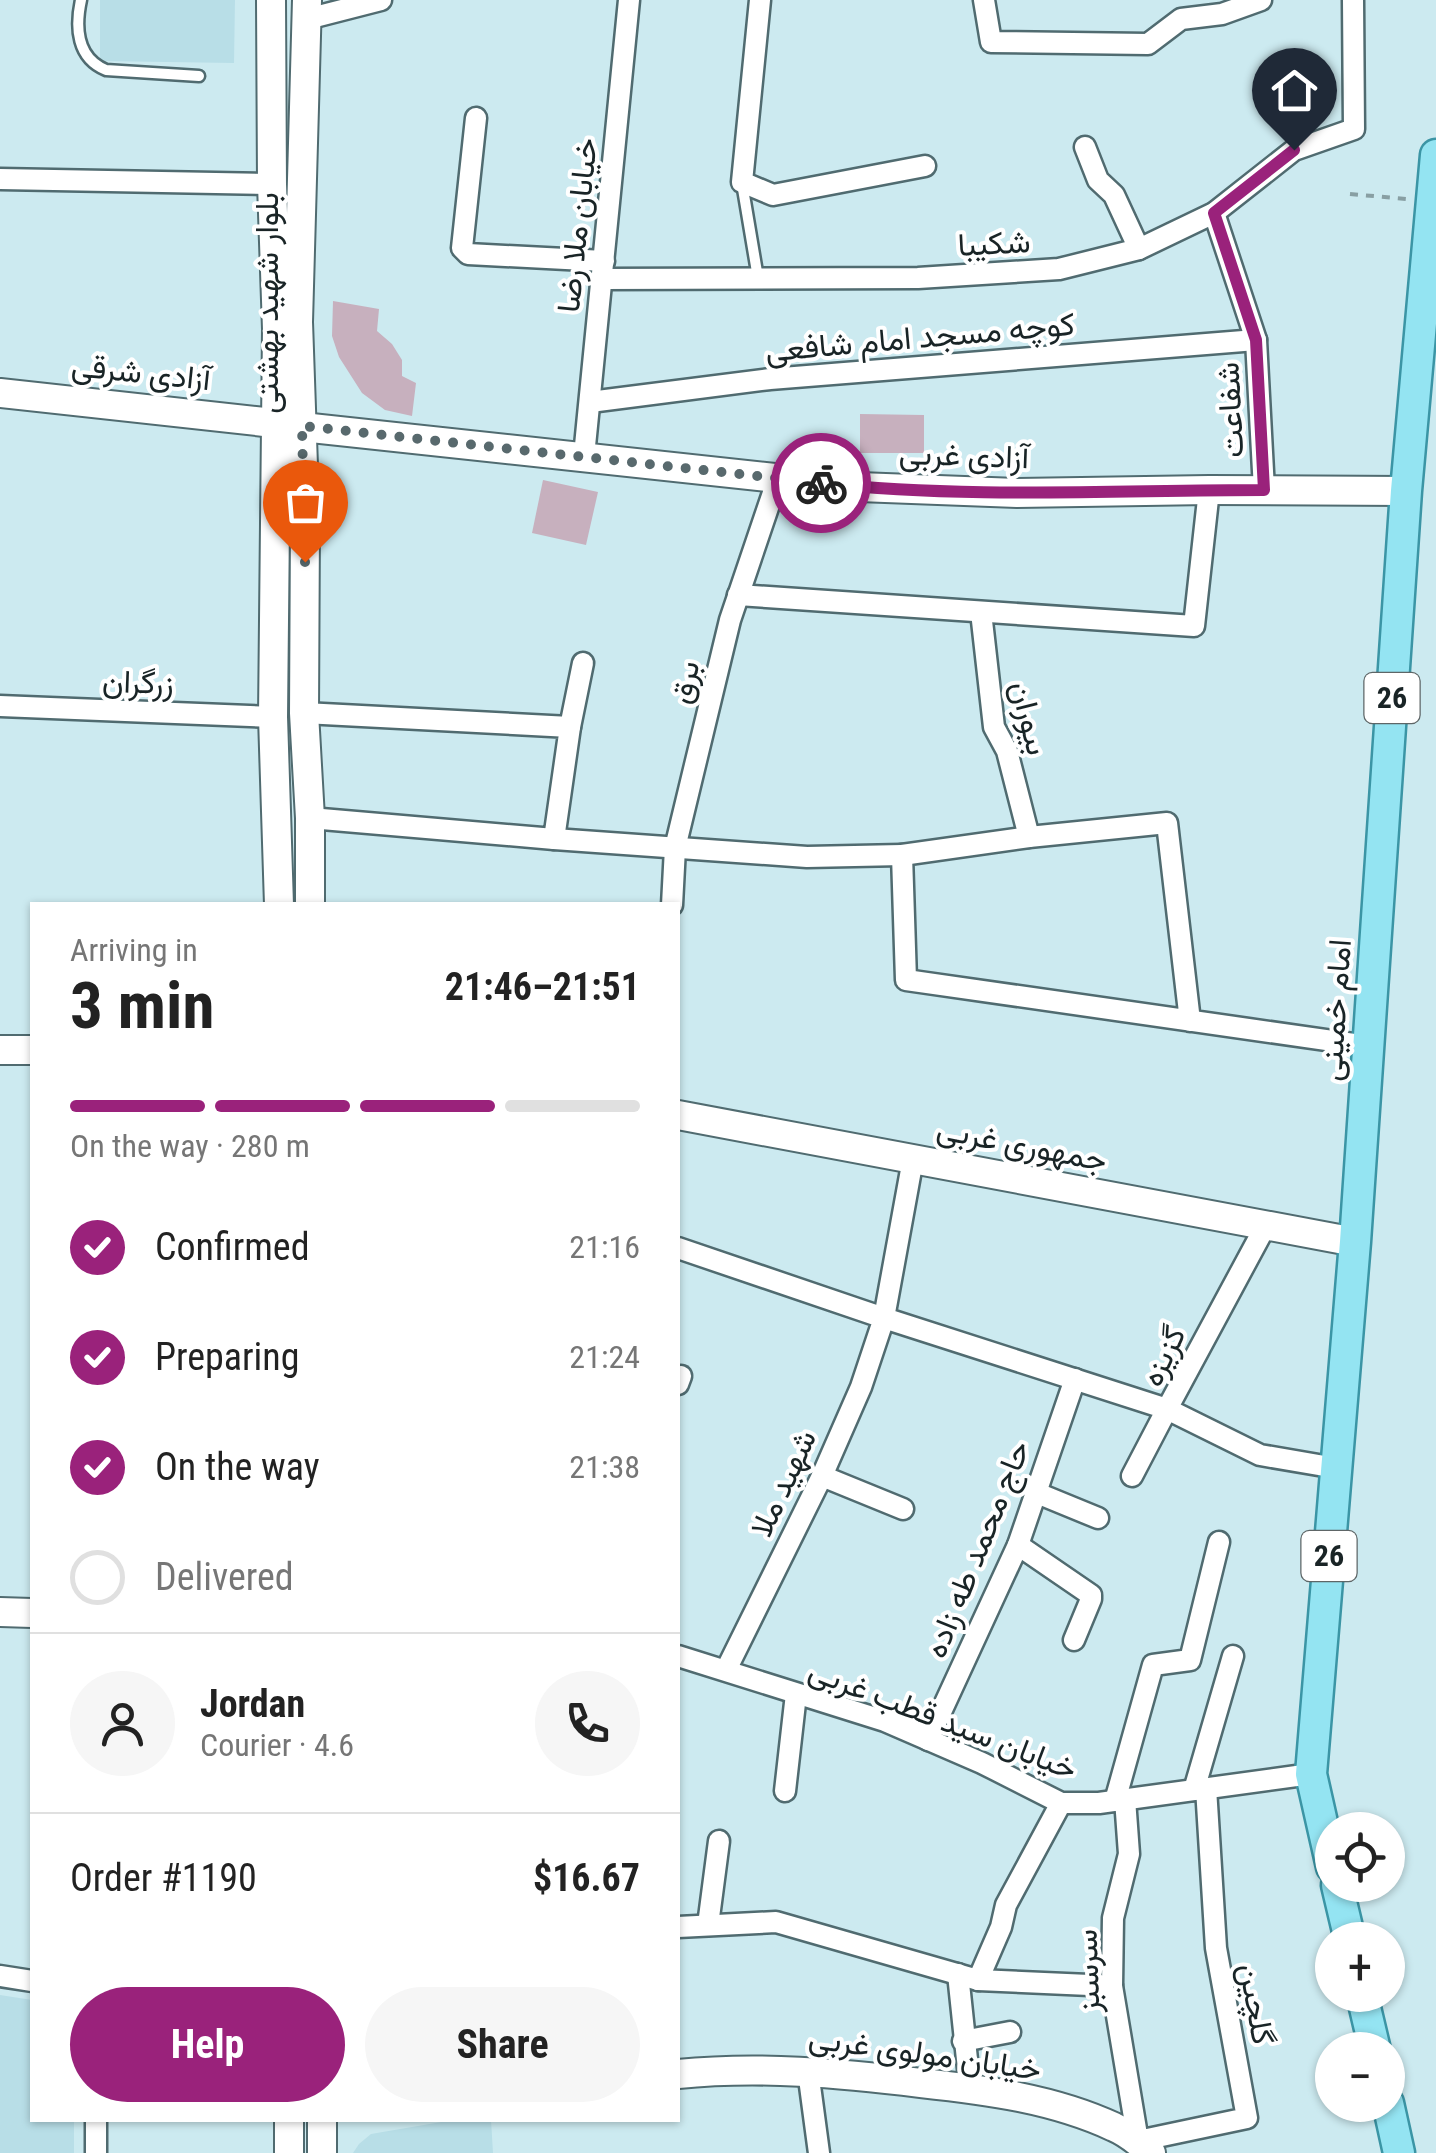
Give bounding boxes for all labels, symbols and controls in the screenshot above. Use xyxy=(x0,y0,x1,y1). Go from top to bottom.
pin xyxy=(1252,48,1337,151)
icon: home xyxy=(1267,63,1322,118)
street label: خیابان ملا رضا xyxy=(549,136,606,314)
street label: بلوار شهید بهشتی xyxy=(248,192,287,414)
street label: شکیبا xyxy=(957,222,1031,264)
street label: کوچه مسجد امام شافعی xyxy=(764,305,1077,372)
street label: آزادی شرقی xyxy=(69,346,215,399)
street label: شفاعت xyxy=(1209,361,1251,459)
courier xyxy=(771,433,871,533)
street label: آزادی غربی xyxy=(898,434,1032,477)
icon: bike xyxy=(794,456,849,511)
pin xyxy=(263,460,348,563)
icon: bag xyxy=(278,475,333,530)
street label: برق xyxy=(661,657,708,707)
street label: زرگران xyxy=(101,662,175,703)
road number: 26 xyxy=(1364,673,1420,723)
street label: بیوران xyxy=(1002,677,1057,759)
text: Arriving in xyxy=(70,931,198,969)
street label: امام خمینی xyxy=(1311,938,1361,1082)
text: 21:46–21:51 xyxy=(445,965,640,1009)
text: 3 min xyxy=(70,968,214,1044)
street label: جمهوری غربی xyxy=(934,1109,1110,1180)
text: On the way · 280 m xyxy=(70,1127,310,1165)
icon: check xyxy=(70,1220,125,1275)
text: Confirmed xyxy=(155,1225,310,1269)
text: 21:16 xyxy=(569,1228,640,1266)
street label: گزیزه xyxy=(1132,1320,1195,1393)
icon: check xyxy=(70,1330,125,1385)
text: Preparing xyxy=(155,1335,300,1379)
text: 21:24 xyxy=(569,1338,640,1376)
street label: شهید ملا xyxy=(742,1424,825,1543)
street label: حاج محمد طه زاده xyxy=(916,1435,1041,1664)
icon: check xyxy=(70,1440,125,1495)
text: On the way xyxy=(155,1445,320,1489)
text: 21:38 xyxy=(569,1448,640,1486)
road number: 26 xyxy=(1302,1531,1356,1581)
text: Delivered xyxy=(155,1555,294,1599)
street label: خیابان سید قطب غربی xyxy=(803,1650,1082,1789)
button: person xyxy=(70,1671,175,1776)
button: phone xyxy=(535,1671,640,1776)
text: Jordan xyxy=(200,1682,305,1726)
text: Courier · 4.6 xyxy=(200,1726,354,1764)
map controls xyxy=(1315,1812,1405,2122)
button: locate xyxy=(1315,1812,1405,1902)
text: Order #1190 xyxy=(70,1856,257,1900)
text: $16.67 xyxy=(533,1856,640,1900)
button: + xyxy=(1315,1922,1405,2012)
street label: سرسبز xyxy=(1067,1928,1108,2015)
street label: گلچین xyxy=(1228,1960,1283,2048)
button: Help xyxy=(70,1987,345,2102)
button: Share xyxy=(365,1987,640,2102)
street label: خیابان مولوی غربی xyxy=(806,2018,1044,2089)
button: − xyxy=(1315,2032,1405,2122)

